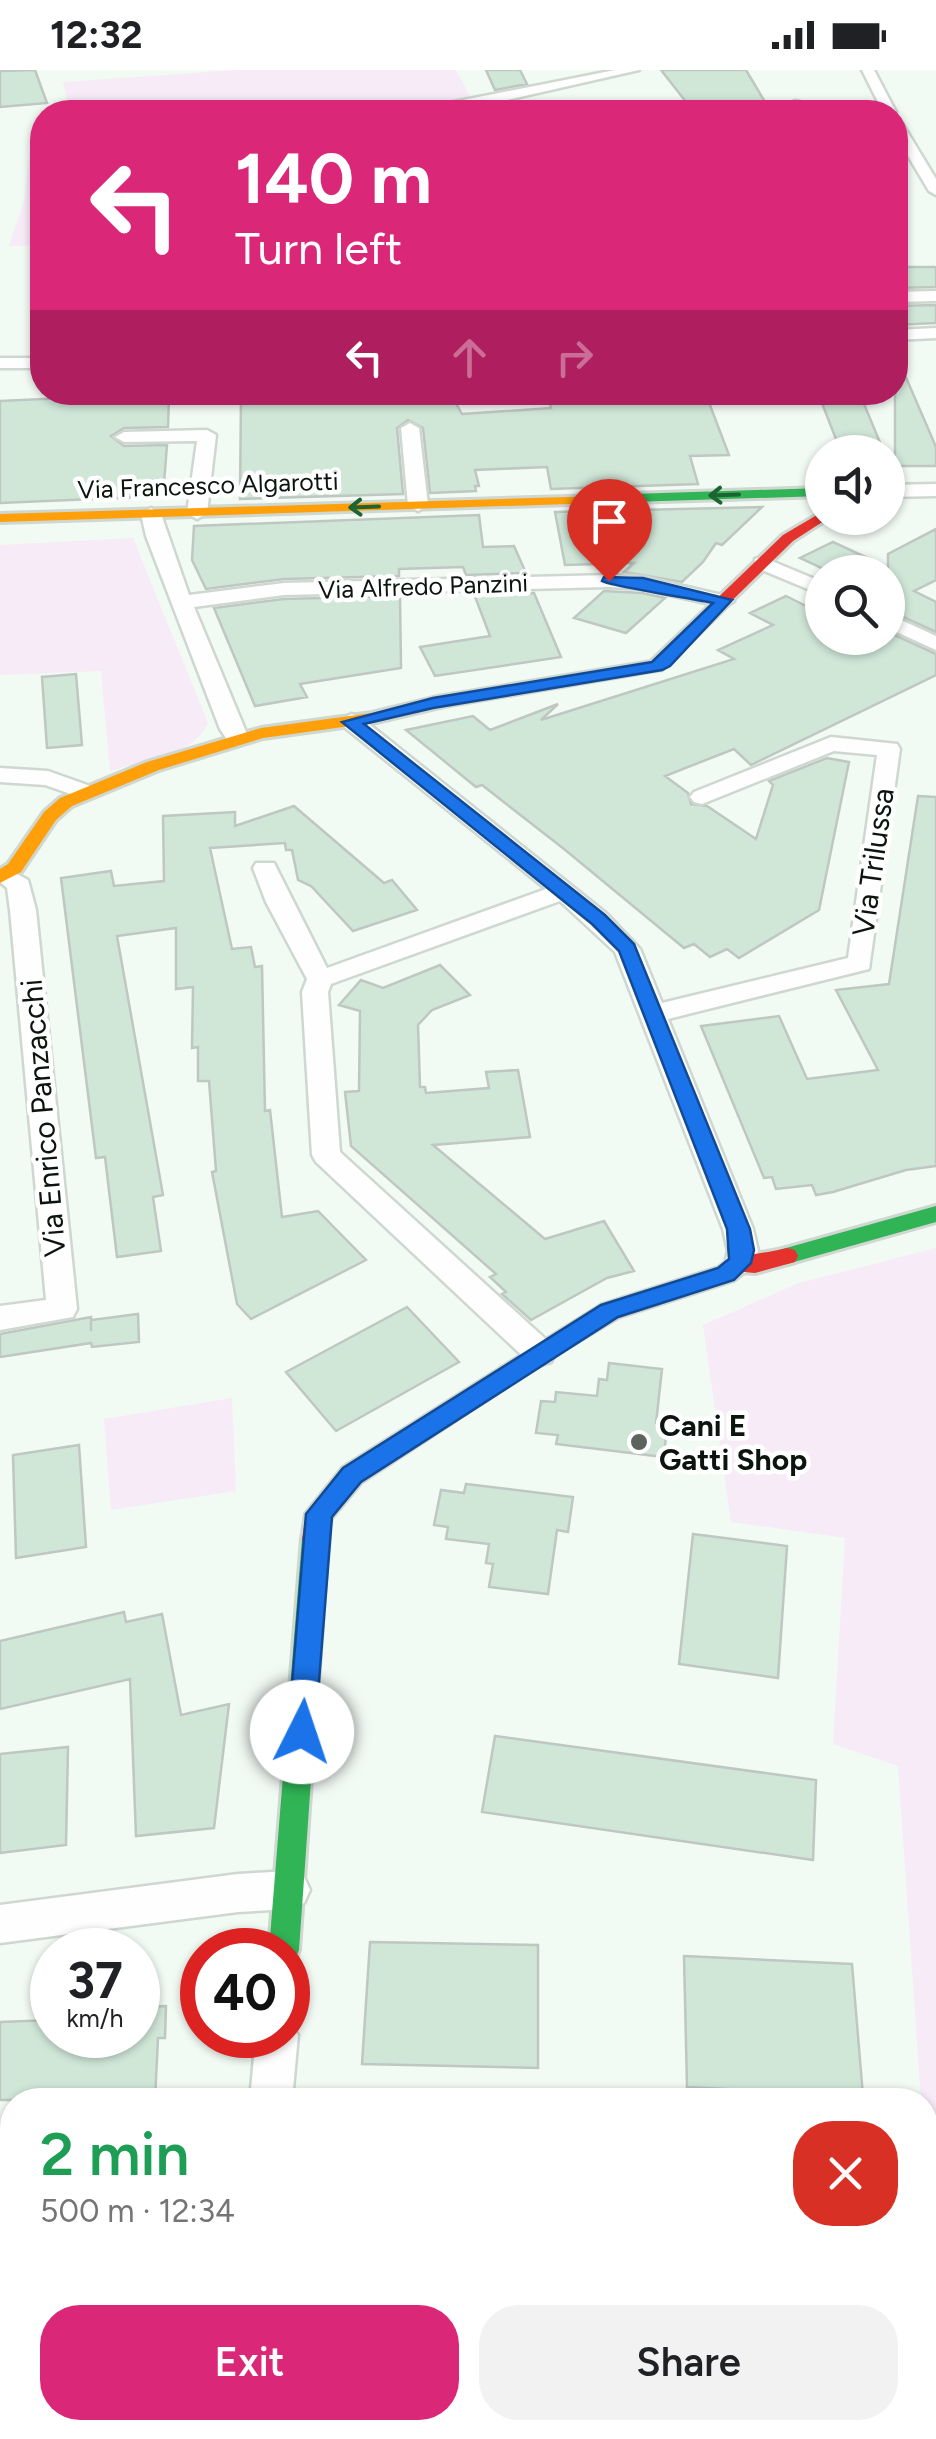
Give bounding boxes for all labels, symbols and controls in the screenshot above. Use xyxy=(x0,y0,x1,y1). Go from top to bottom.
text: 12:32 xyxy=(50,12,143,58)
text: 140 m xyxy=(235,136,432,221)
icon: left xyxy=(70,140,200,270)
text: Turn left xyxy=(235,221,402,275)
icon: left xyxy=(337,330,392,385)
icon: ahead xyxy=(442,330,497,385)
icon: right xyxy=(547,330,602,385)
map controls xyxy=(805,435,905,655)
button: sound xyxy=(805,435,905,535)
street label: Via Francesco Algarotti xyxy=(77,465,339,505)
pin xyxy=(567,479,652,582)
one-way arrow xyxy=(709,486,741,505)
icon: arrive xyxy=(582,494,637,549)
one-way arrow xyxy=(349,498,381,517)
button: search xyxy=(805,555,905,655)
street label: Via Alfredo Panzini xyxy=(318,567,528,605)
street label: Via Trilussa xyxy=(844,785,902,939)
street label: Via Enrico Panzacchi xyxy=(12,978,74,1258)
place label: Cani E Gatti Shop xyxy=(659,1407,807,1478)
marker: Cani E Gatti Shop xyxy=(628,1431,650,1453)
position arrow xyxy=(250,1680,354,1784)
speed limit sign: 40 xyxy=(180,1928,310,2058)
text: 37 xyxy=(67,1950,123,2011)
text: km/h xyxy=(66,2003,124,2033)
text: 2 min xyxy=(40,2118,189,2190)
button: close xyxy=(793,2121,898,2226)
text: 500 m · 12:34 xyxy=(40,2192,235,2230)
button: Exit xyxy=(40,2305,459,2420)
button: Share xyxy=(479,2305,898,2420)

